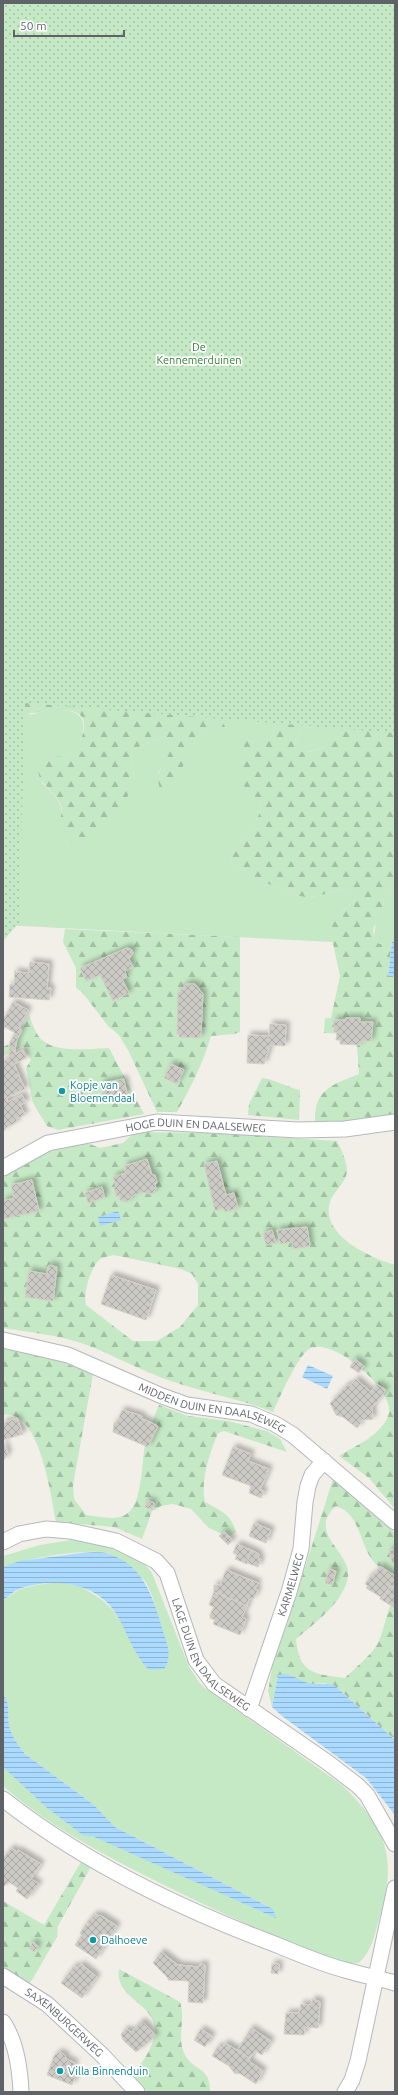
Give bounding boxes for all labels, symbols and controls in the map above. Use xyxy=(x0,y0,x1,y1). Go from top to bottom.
scale bar xyxy=(14,12,124,38)
text: 50 m xyxy=(20,19,47,32)
park label: De Kennemerduinen xyxy=(156,341,242,366)
place label: Kopje van Bloemendaal xyxy=(70,1079,135,1104)
marker: Kopje van Bloemendaal xyxy=(57,1086,67,1096)
street label: HOGE DUIN EN DAALSEWEG xyxy=(125,1116,266,1134)
street label: MIDDEN DUIN EN DAALSEWEG xyxy=(137,1381,288,1435)
street label: KARMELWEG xyxy=(275,1552,306,1618)
street label: LAGE DUIN EN DAALSEWEG xyxy=(170,1596,252,1713)
place label: Dalhoeve xyxy=(101,1934,148,1946)
marker: Dalhoeve xyxy=(88,1935,98,1945)
street label: SAXENBURGERWEG xyxy=(23,1986,106,2059)
place label: Villa Binnenduin xyxy=(68,2065,148,2077)
marker: Villa Binnenduin xyxy=(55,2066,65,2076)

